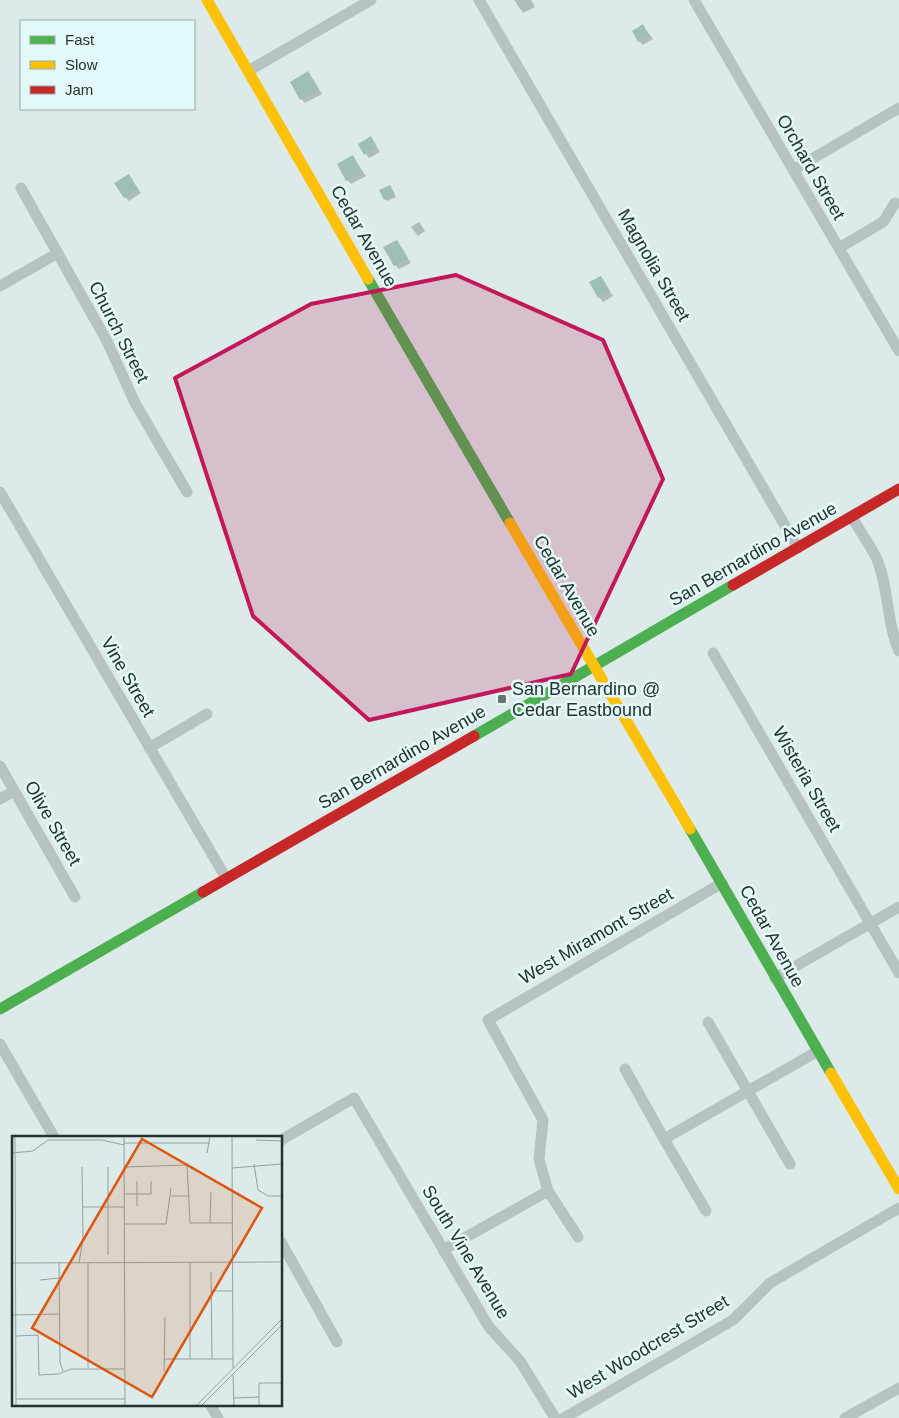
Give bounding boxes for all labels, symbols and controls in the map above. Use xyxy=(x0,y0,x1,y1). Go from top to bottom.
legend xyxy=(20,20,195,110)
text: Fast xyxy=(65,31,95,48)
text: Slow xyxy=(65,56,98,73)
text: Jam xyxy=(65,81,93,98)
street label: Orchard Street xyxy=(773,111,849,223)
street label: Cedar Avenue xyxy=(327,182,401,290)
street label: Magnolia Street xyxy=(614,205,694,325)
street label: Church Street xyxy=(85,278,153,386)
street label: San Bernardino Avenue xyxy=(666,498,840,610)
street label: Cedar Avenue xyxy=(530,532,604,640)
street label: Vine Street xyxy=(97,634,159,720)
place label: San Bernardino @ Cedar Eastbound xyxy=(512,679,660,720)
marker: San Bernardino @ Cedar Eastbound xyxy=(496,693,508,705)
street label: San Bernardino Avenue xyxy=(315,701,489,813)
street label: Wisteria Street xyxy=(769,723,845,835)
street label: Olive Street xyxy=(21,777,85,869)
street label: Cedar Avenue xyxy=(736,881,808,991)
street label: West Miramont Street xyxy=(516,884,676,988)
inset map xyxy=(12,1136,282,1406)
street label: South Vine Avenue xyxy=(418,1181,514,1323)
street label: West Woodcrest Street xyxy=(564,1291,732,1403)

